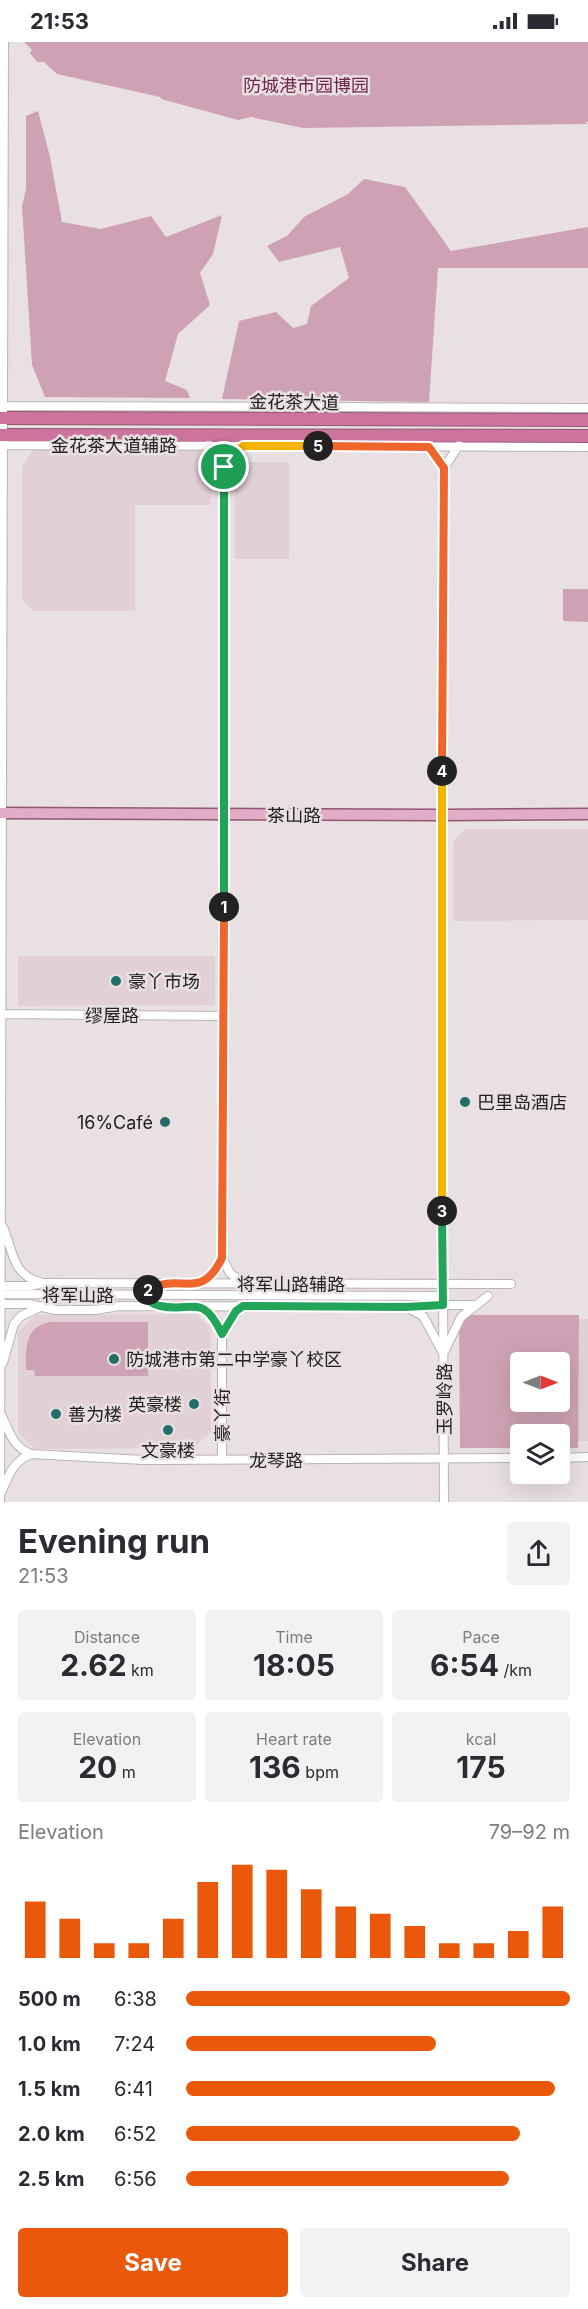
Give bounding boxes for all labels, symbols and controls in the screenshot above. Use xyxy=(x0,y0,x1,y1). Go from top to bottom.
text: 21:53 xyxy=(30,8,89,34)
park label: 防城港市园博园 xyxy=(243,75,369,96)
street label: 金花茶大道 xyxy=(249,391,339,413)
pin: 5 xyxy=(303,431,333,461)
street label: 金花茶大道辅路 xyxy=(51,435,177,456)
text: 5 xyxy=(313,436,323,456)
pin xyxy=(198,441,249,492)
icon: arrive xyxy=(207,450,240,483)
pin: 4 xyxy=(427,756,457,786)
text: 4 xyxy=(437,761,447,781)
street label: 茶山路 xyxy=(267,805,321,826)
pin: 1 xyxy=(209,892,239,922)
text: 1 xyxy=(221,897,227,917)
place label: 豪丫市场 xyxy=(128,971,200,992)
marker: 豪丫市场 xyxy=(109,974,123,988)
street label: 缪屋路 xyxy=(85,1005,139,1026)
place label: 巴里岛酒店 xyxy=(477,1092,567,1113)
marker: 巴里岛酒店 xyxy=(458,1095,472,1109)
place label: 16%Café xyxy=(77,1112,153,1133)
marker: 16%Café xyxy=(158,1115,172,1129)
pin: 3 xyxy=(427,1196,457,1226)
text: 3 xyxy=(437,1201,447,1221)
street label: 将军山路辅路 xyxy=(237,1274,345,1295)
pin: 2 xyxy=(133,1275,163,1305)
text: 2 xyxy=(143,1280,153,1300)
street label: 将军山路 xyxy=(42,1285,114,1306)
place label: 防城港市第二中学豪丫校区 xyxy=(126,1349,342,1370)
marker: 防城港市第二中学豪丫校区 xyxy=(107,1352,121,1366)
north arrow xyxy=(510,1352,570,1412)
map controls xyxy=(510,1352,570,1484)
street label: 玉罗岭路 xyxy=(434,1363,455,1435)
street label: 豪丫街 xyxy=(212,1388,233,1442)
place label: 英豪楼 xyxy=(128,1394,182,1415)
marker: 英豪楼 xyxy=(187,1397,201,1411)
place label: 善为楼 xyxy=(68,1404,122,1425)
marker: 善为楼 xyxy=(49,1407,63,1421)
marker: 文豪楼 xyxy=(161,1423,175,1437)
button: layers xyxy=(510,1424,570,1484)
place label: 文豪楼 xyxy=(141,1440,195,1461)
street label: 龙琴路 xyxy=(249,1450,303,1471)
text: Evening run xyxy=(18,1521,210,1561)
button: share xyxy=(507,1522,570,1585)
text: 21:53 xyxy=(18,1564,69,1588)
text: Distance xyxy=(74,1627,140,1647)
text: Time xyxy=(275,1627,313,1647)
text: Pace xyxy=(462,1627,500,1647)
text: 2.62 xyxy=(60,1647,127,1683)
text: 18:05 xyxy=(253,1647,335,1683)
text: 6:54 xyxy=(430,1647,499,1683)
text: km xyxy=(127,1660,154,1680)
text: /km xyxy=(499,1660,532,1680)
text: Elevation xyxy=(73,1729,141,1749)
text: Heart rate xyxy=(256,1729,332,1749)
text: kcal xyxy=(466,1729,496,1749)
text: 20 xyxy=(78,1749,117,1785)
text: 136 xyxy=(249,1749,301,1785)
text: 175 xyxy=(456,1749,506,1785)
text: m xyxy=(117,1762,136,1782)
text: bpm xyxy=(301,1762,339,1782)
text: Elevation xyxy=(18,1820,104,1844)
text: 79–92 m xyxy=(489,1820,570,1844)
text: 500 m xyxy=(18,1987,81,2011)
text: 6:38 xyxy=(114,1987,157,2011)
text: 1.0 km xyxy=(18,2032,81,2056)
text: 7:24 xyxy=(114,2032,155,2056)
text: 1.5 km xyxy=(18,2077,81,2101)
text: 6:41 xyxy=(114,2077,153,2101)
text: 2.0 km xyxy=(18,2122,85,2146)
text: 6:52 xyxy=(114,2122,157,2146)
text: 2.5 km xyxy=(18,2167,85,2191)
text: 6:56 xyxy=(114,2167,157,2191)
button: Save xyxy=(18,2228,288,2297)
button: Share xyxy=(300,2228,570,2297)

